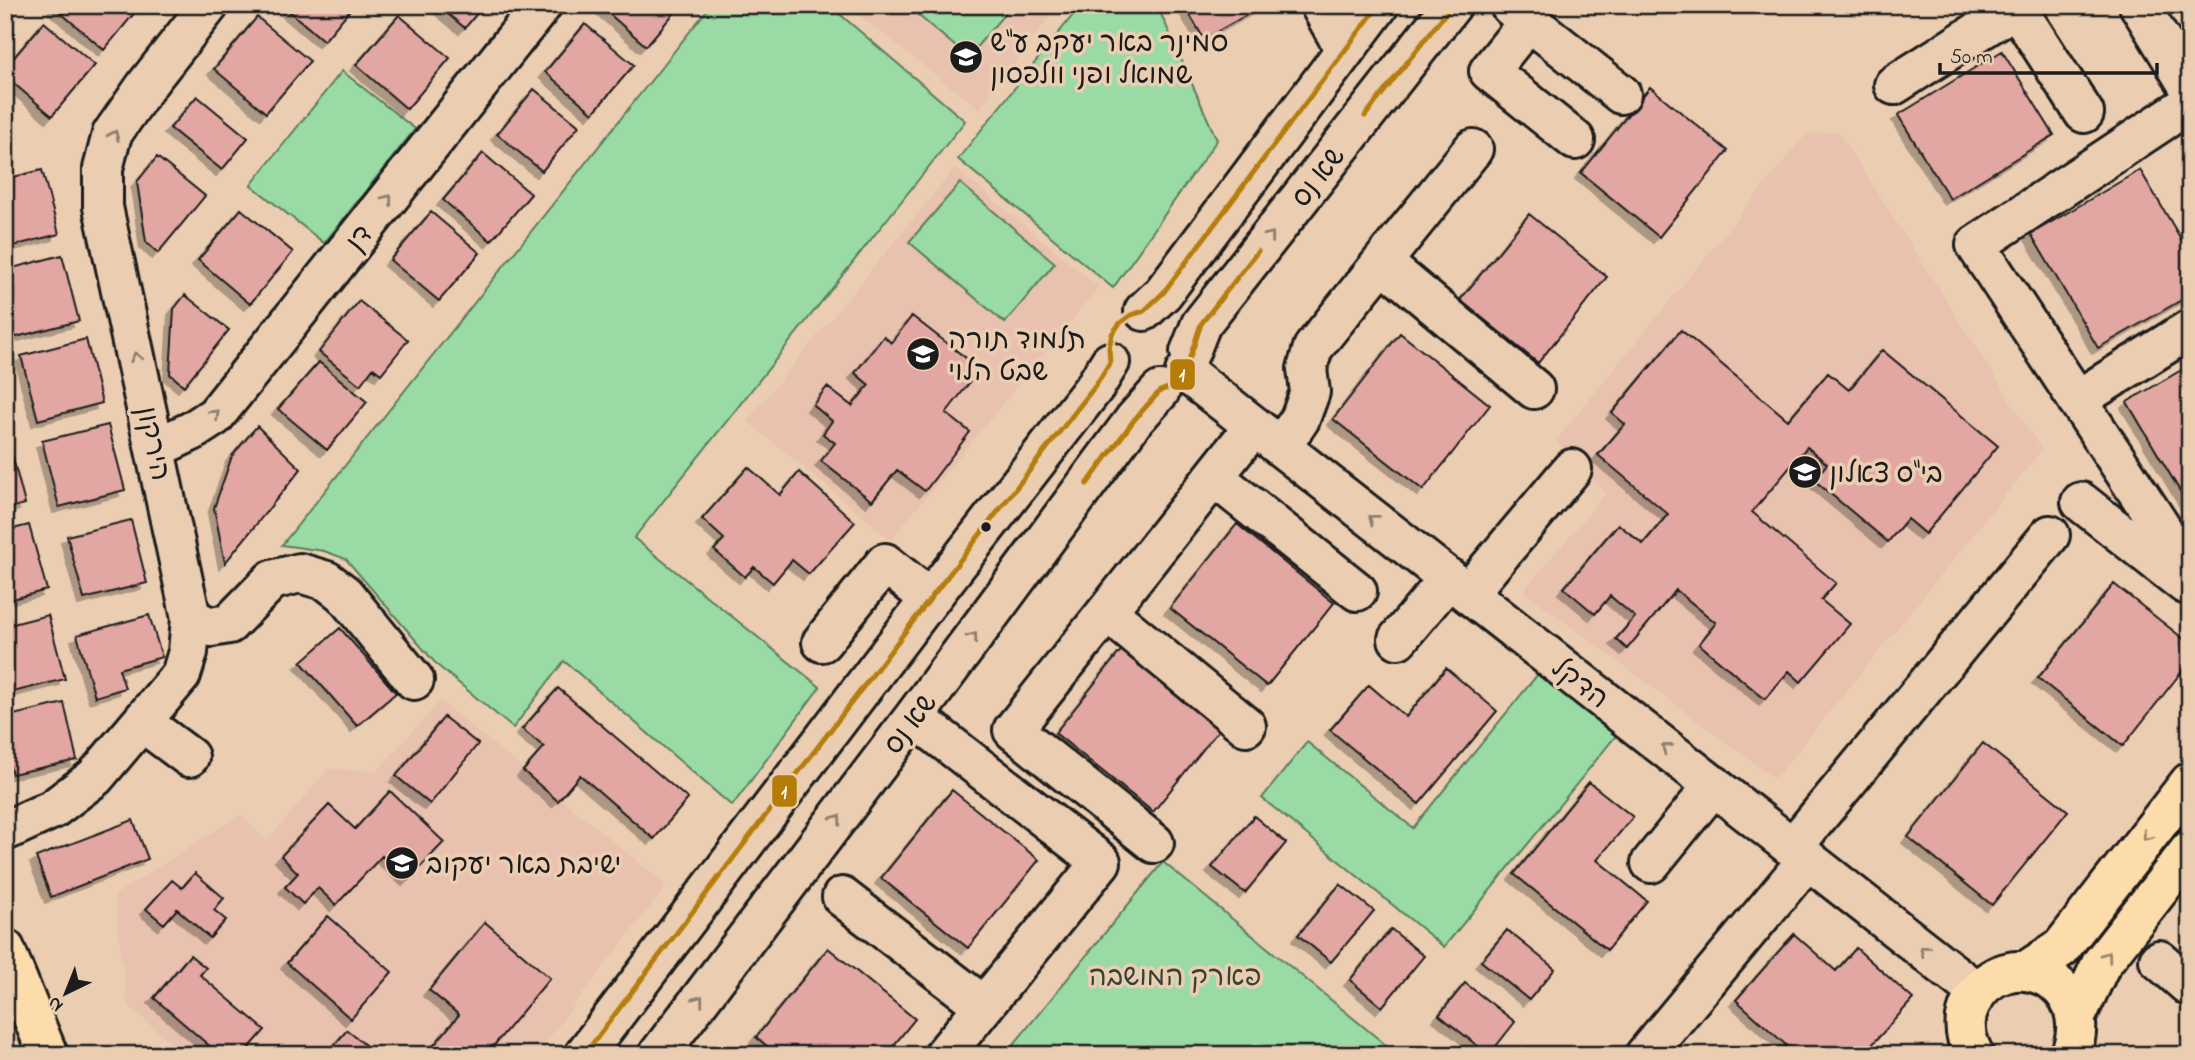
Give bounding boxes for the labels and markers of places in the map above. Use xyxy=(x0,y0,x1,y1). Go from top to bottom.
place label: סמינר באר יעקב ע"ש שמואל ופני וולפסון xyxy=(990,24,1228,97)
school or university icon: סמינר באר יעקב ע"ש שמואל ופני וולפסון xyxy=(947,38,985,76)
place label: תלמוד תורה שבט הלוי xyxy=(948,321,1086,394)
school or university icon: תלמוד תורה שבט הלוי xyxy=(904,335,942,373)
school or university icon: בי"ס צאלון xyxy=(1786,453,1824,491)
place label: בי"ס צאלון xyxy=(1829,455,1943,496)
unlabelled marker xyxy=(979,520,993,534)
school or university icon: ישיבת באר יעקוב xyxy=(383,844,421,882)
place label: ישיבת באר יעקוב xyxy=(426,846,621,887)

